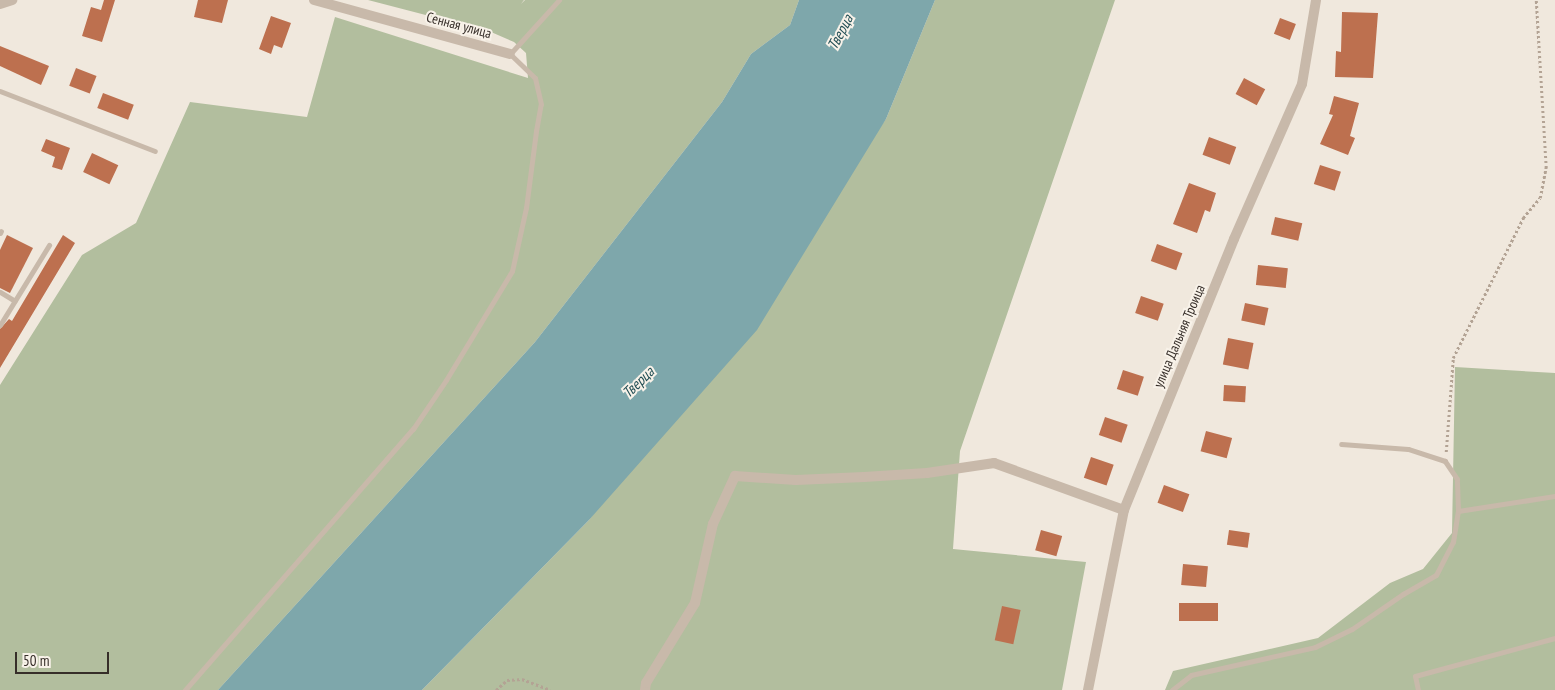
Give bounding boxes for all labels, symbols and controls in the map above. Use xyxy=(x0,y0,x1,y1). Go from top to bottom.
street label: Сенная улица xyxy=(425,8,493,42)
water label: Тверца xyxy=(823,12,857,52)
street label: улица Дальняя Троица xyxy=(1150,282,1208,390)
water label: Тверца xyxy=(619,363,657,401)
scale bar xyxy=(18,642,111,674)
text: 50 m xyxy=(23,651,49,670)

